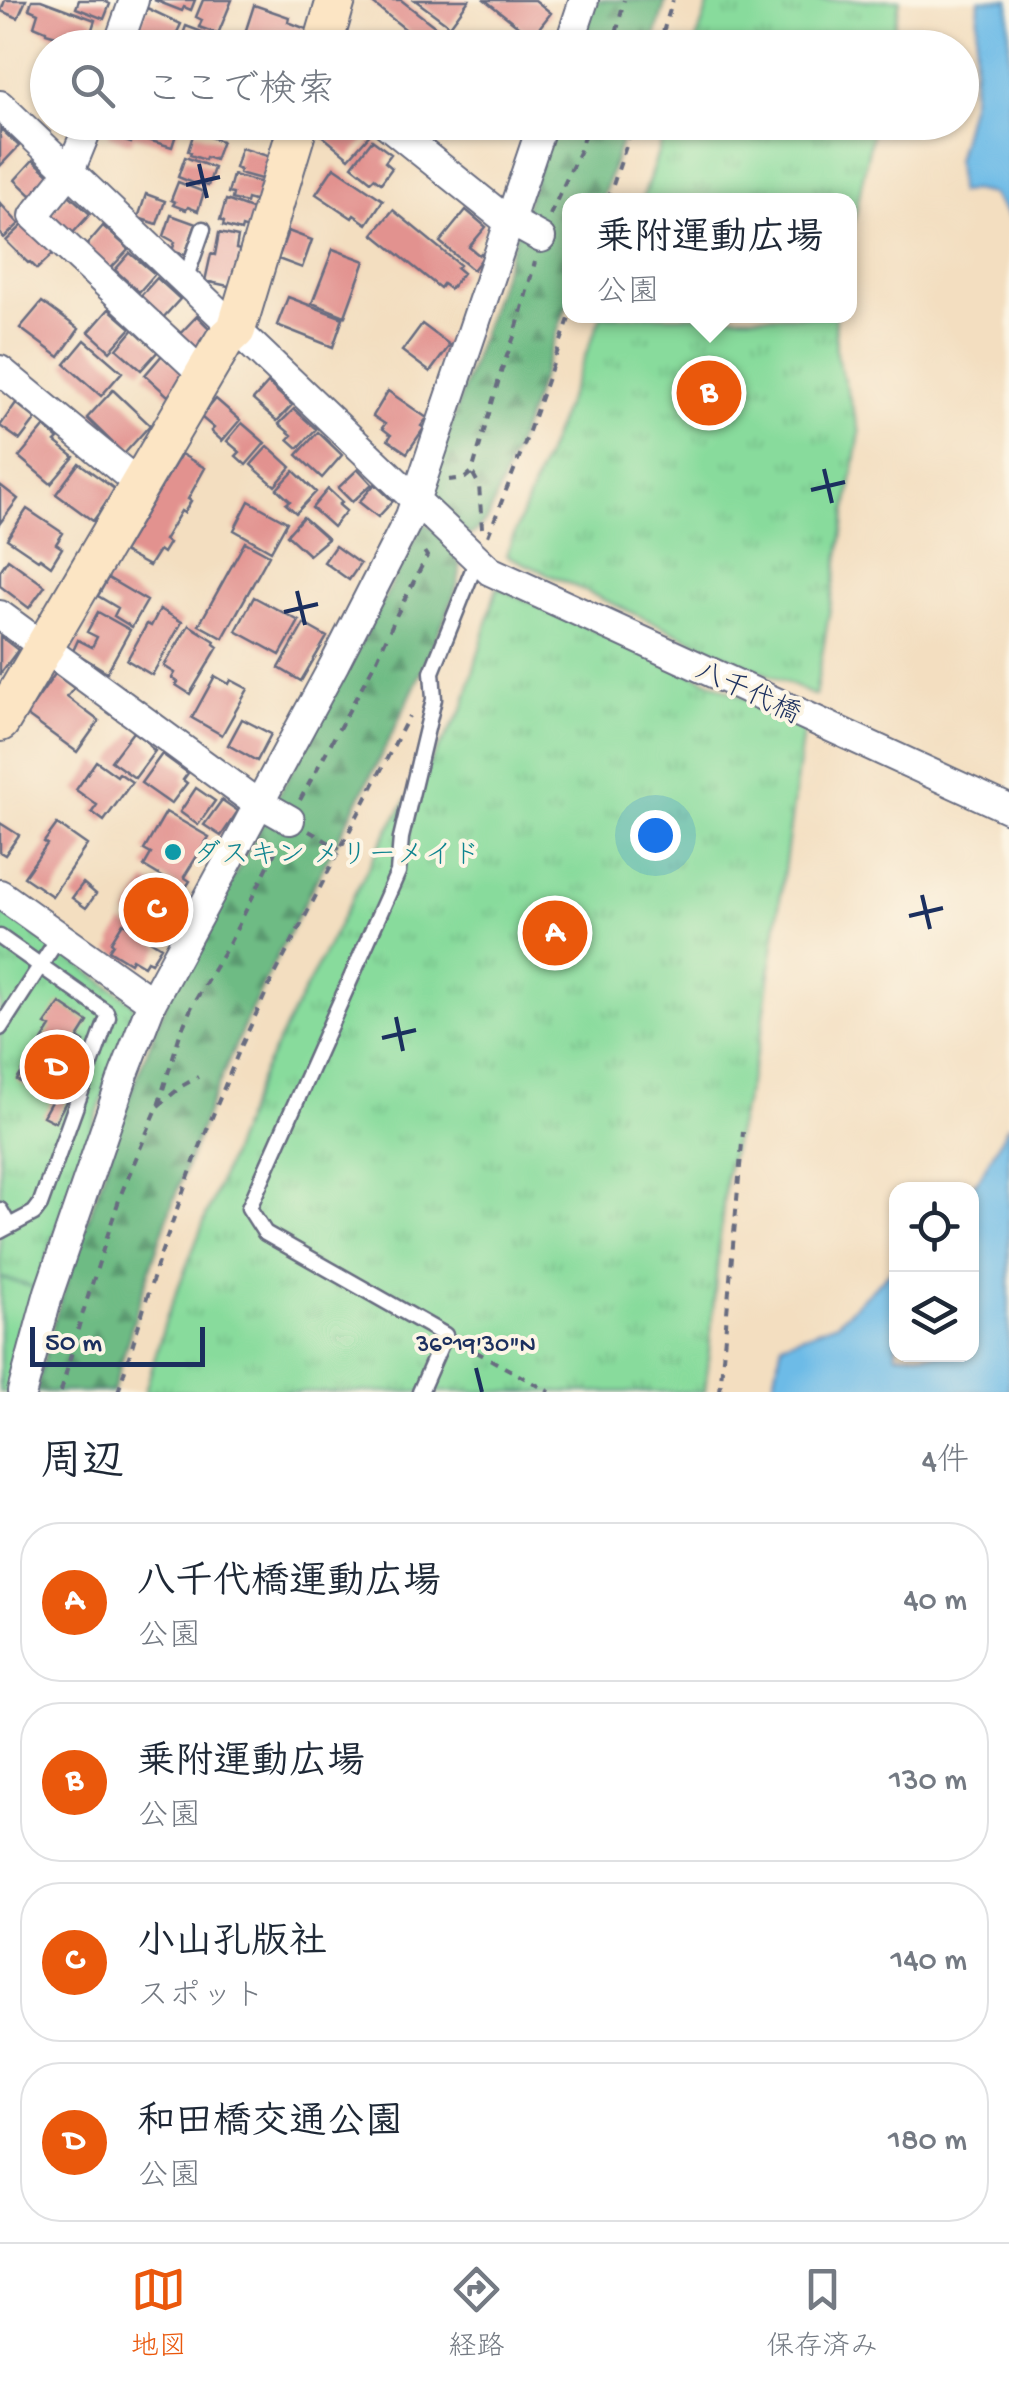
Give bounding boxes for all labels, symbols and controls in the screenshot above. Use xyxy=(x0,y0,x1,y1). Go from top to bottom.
search box xyxy=(30,30,979,140)
icon: search xyxy=(65,58,120,113)
text: ここで検索 xyxy=(145,71,335,115)
popup xyxy=(562,193,857,323)
text: 乗附運動広場 xyxy=(595,219,824,263)
text: 公園 xyxy=(595,275,660,313)
pin: B xyxy=(676,356,742,430)
street label: 八千代橋 xyxy=(689,655,805,733)
your location xyxy=(630,810,681,861)
place label: ダスキン メリーメイド xyxy=(193,839,480,873)
marker: ダスキン メリーメイド xyxy=(162,841,184,863)
pin: C xyxy=(124,872,188,948)
pin: A xyxy=(522,896,588,970)
pin: D xyxy=(24,1030,90,1104)
map controls xyxy=(889,1182,979,1362)
button: locate xyxy=(889,1182,979,1272)
button: layers xyxy=(889,1272,979,1362)
scale bar xyxy=(30,1322,205,1366)
text: 50 m xyxy=(45,1328,102,1361)
text: 36°19'30"N xyxy=(415,1332,536,1361)
text: 周辺 xyxy=(40,1441,124,1490)
text: 4件 xyxy=(922,1444,969,1482)
text: 八千代橋運動広場 xyxy=(137,1563,441,1607)
text: A xyxy=(65,1583,84,1621)
text: 40 m xyxy=(903,1583,967,1621)
text: 公園 xyxy=(137,1619,201,1657)
text: 乗附運動広場 xyxy=(137,1743,365,1787)
text: B xyxy=(66,1763,83,1801)
text: 130 m xyxy=(889,1763,967,1801)
text: 公園 xyxy=(137,1799,201,1837)
text: 小山孔版社 xyxy=(137,1923,327,1967)
text: C xyxy=(66,1943,83,1981)
text: 140 m xyxy=(890,1943,967,1981)
text: スポット xyxy=(137,1979,265,2017)
text: 和田橋交通公園 xyxy=(137,2103,403,2147)
text: D xyxy=(64,2123,85,2161)
text: 180 m xyxy=(888,2123,967,2161)
text: 公園 xyxy=(137,2159,201,2197)
tab: 地図 xyxy=(131,2262,187,2365)
tab: 経路 xyxy=(448,2262,504,2365)
tab: 保存済み xyxy=(766,2262,878,2365)

